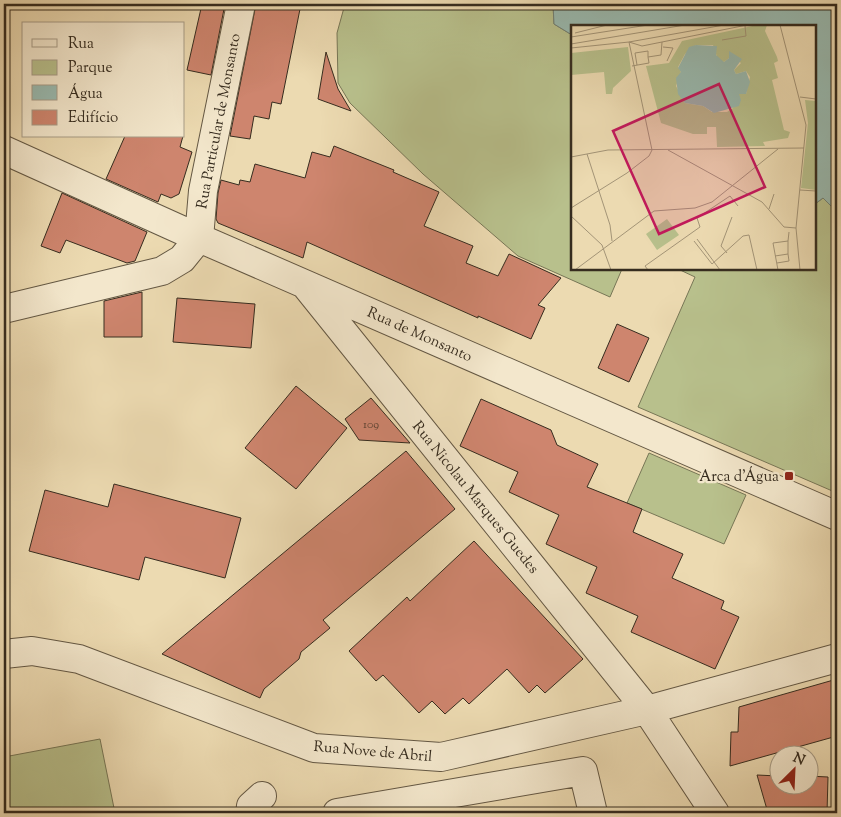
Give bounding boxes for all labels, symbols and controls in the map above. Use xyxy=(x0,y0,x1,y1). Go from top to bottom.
legend xyxy=(22,22,185,138)
inset map xyxy=(571,25,816,270)
street label: Rua Particular de Monsanto xyxy=(192,32,247,211)
text: Rua xyxy=(68,34,94,55)
text: Parque xyxy=(68,58,112,79)
text: Água xyxy=(68,83,103,105)
text: Edifício xyxy=(68,108,118,129)
street label: Rua de Monsanto xyxy=(363,303,475,368)
house number: 109 xyxy=(363,416,379,434)
street label: Rua Nicolau Marques Guedes xyxy=(407,417,543,579)
place label: Arca d'Água xyxy=(699,466,779,488)
marker: Arca d'Água xyxy=(783,470,795,482)
street label: Rua Nove de Abril xyxy=(313,737,433,768)
north arrow xyxy=(768,744,818,794)
text: N xyxy=(789,749,808,771)

